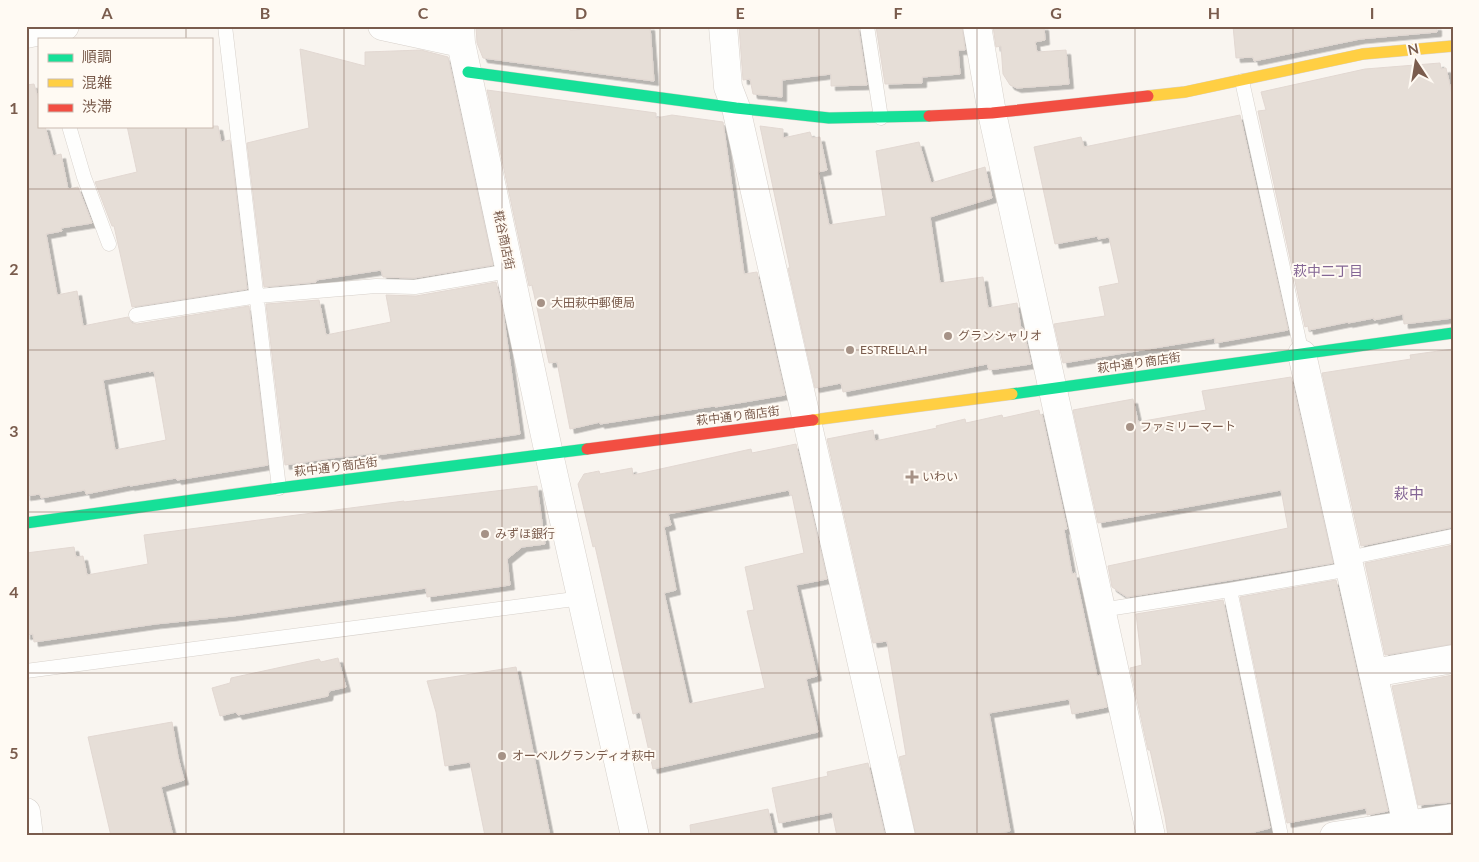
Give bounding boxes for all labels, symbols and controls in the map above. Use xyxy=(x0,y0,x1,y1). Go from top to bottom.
text: A xyxy=(100,3,113,22)
text: B xyxy=(260,3,270,22)
text: C xyxy=(418,3,429,22)
text: D xyxy=(575,3,587,22)
text: E xyxy=(735,3,745,22)
text: F xyxy=(893,3,903,22)
text: G xyxy=(1050,3,1062,22)
text: H xyxy=(1208,3,1220,22)
text: I xyxy=(1370,3,1374,22)
legend xyxy=(38,38,212,128)
north arrow xyxy=(1392,38,1442,88)
text: N xyxy=(1406,39,1420,58)
text: 順調 xyxy=(82,47,112,65)
text: 混雑 xyxy=(82,73,112,91)
text: 渋滞 xyxy=(82,97,112,115)
text: 1 xyxy=(9,98,19,117)
street label: 糀谷商店街 xyxy=(491,209,518,271)
text: 2 xyxy=(9,259,19,278)
district label: 萩中二丁目 xyxy=(1293,262,1363,279)
place label: 大田萩中郵便局 xyxy=(551,295,635,310)
marker: 大田萩中郵便局 xyxy=(535,297,547,309)
place label: グランシャリオ xyxy=(958,328,1042,343)
marker: グランシャリオ xyxy=(942,330,954,342)
place label: ESTRELLA.H xyxy=(860,342,927,357)
marker: ESTRELLA.H xyxy=(844,344,856,356)
street label: 萩中通り商店街 xyxy=(1096,349,1182,376)
street label: 萩中通り商店街 xyxy=(695,403,781,428)
place label: ファミリーマート xyxy=(1140,419,1236,434)
text: 3 xyxy=(9,421,19,440)
marker: ファミリーマート xyxy=(1124,421,1136,433)
street label: 萩中通り商店街 xyxy=(293,454,379,479)
place label: いわい xyxy=(922,469,958,484)
marker: いわい xyxy=(906,471,918,483)
district label: 萩中 xyxy=(1394,484,1424,502)
place label: みずほ銀行 xyxy=(495,526,555,541)
marker: みずほ銀行 xyxy=(479,528,491,540)
text: 4 xyxy=(9,582,19,601)
text: 5 xyxy=(9,743,19,762)
place label: オーベルグランディオ萩中 xyxy=(512,748,655,763)
marker: オーベルグランディオ萩中 xyxy=(496,750,508,762)

